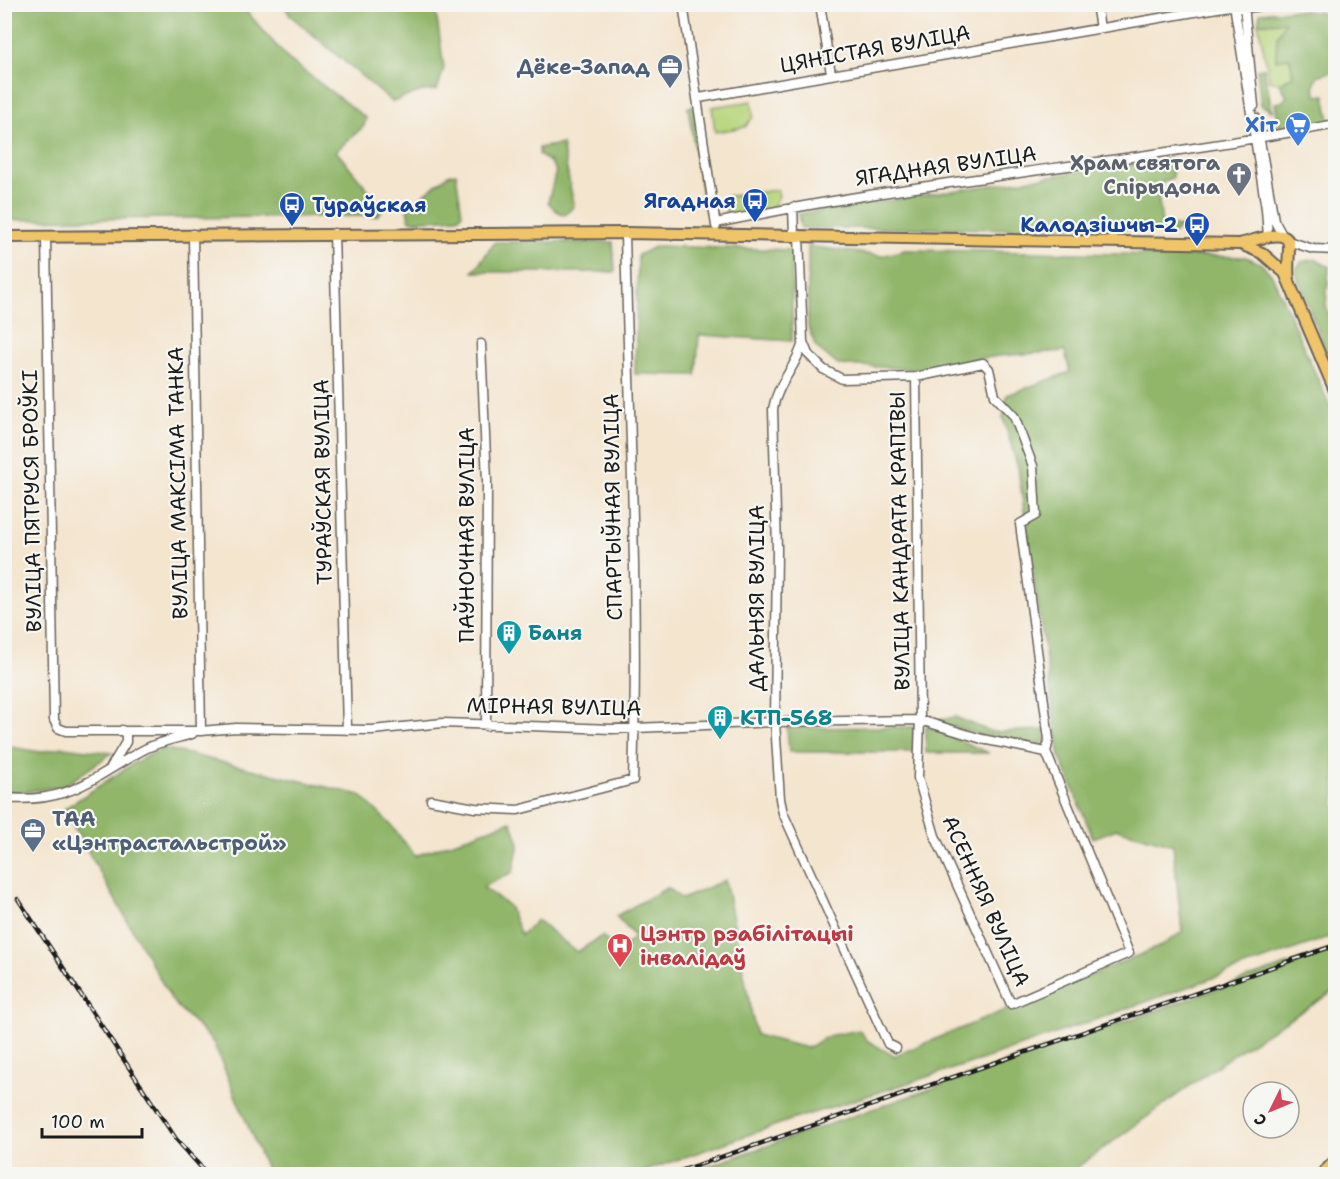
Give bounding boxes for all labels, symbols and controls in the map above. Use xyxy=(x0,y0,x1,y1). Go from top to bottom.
street label: ЦЯНІСТАЯ ВУЛІЦА xyxy=(778,18,972,80)
office icon: Дёке-Запад xyxy=(655,52,685,90)
place label: Дёке-Запад xyxy=(517,53,650,81)
supermarket icon: Хіт xyxy=(1283,110,1313,148)
place label: Хіт xyxy=(1245,111,1278,139)
street label: ЯГАДНАЯ ВУЛІЦА xyxy=(854,139,1038,193)
place label: Храм святога Спірыдона xyxy=(1070,149,1221,201)
church icon: Храм святога Спірыдона xyxy=(1224,160,1254,198)
bus stop icon: Ягадная xyxy=(740,186,770,224)
place label: Ягадная xyxy=(644,187,736,215)
bus stop icon: Тураўская xyxy=(277,190,307,228)
place label: Тураўская xyxy=(312,191,427,219)
bus stop icon: Калодзішчы-2 xyxy=(1182,210,1212,248)
place label: Калодзішчы-2 xyxy=(1020,211,1178,239)
street label: ВУЛІЦА МАКСІМА ТАНКА xyxy=(162,346,194,620)
street label: ВУЛІЦА ПЯТРУСЯ БРОЎКІ xyxy=(16,369,48,633)
street label: ТУРАЎСКАЯ ВУЛІЦА xyxy=(307,379,339,585)
street label: ВУЛІЦА КАНДРАТА КРАПІВЫ xyxy=(883,391,917,691)
street label: СПАРТЫЎНАЯ ВУЛІЦА xyxy=(597,393,629,621)
street label: ПАЎНОЧНАЯ ВУЛІЦА xyxy=(453,427,481,643)
street label: ДАЛЬНЯЯ ВУЛІЦА xyxy=(743,505,771,691)
building icon: Баня xyxy=(494,618,524,656)
place label: Баня xyxy=(528,619,582,647)
street label: МІРНАЯ ВУЛІЦА xyxy=(466,691,642,723)
building icon: КТП-568 xyxy=(705,703,735,741)
place label: КТП-568 xyxy=(740,704,832,732)
place label: ТАА «Цэнтрастальстрой» xyxy=(52,805,287,857)
street label: АСЕННЯЯ ВУЛІЦА xyxy=(936,811,1036,991)
office icon: ТАА «Цэнтрастальстрой» xyxy=(18,816,48,854)
place label: Цэнтр рэабілітацыі інвалідаў xyxy=(640,920,854,972)
hospital icon: Цэнтр рэабілітацыі інвалідаў xyxy=(605,931,635,969)
north arrow xyxy=(1241,1080,1301,1140)
scale bar xyxy=(42,1101,142,1139)
text: С xyxy=(1249,1109,1271,1131)
text: 100 m xyxy=(51,1110,105,1134)

